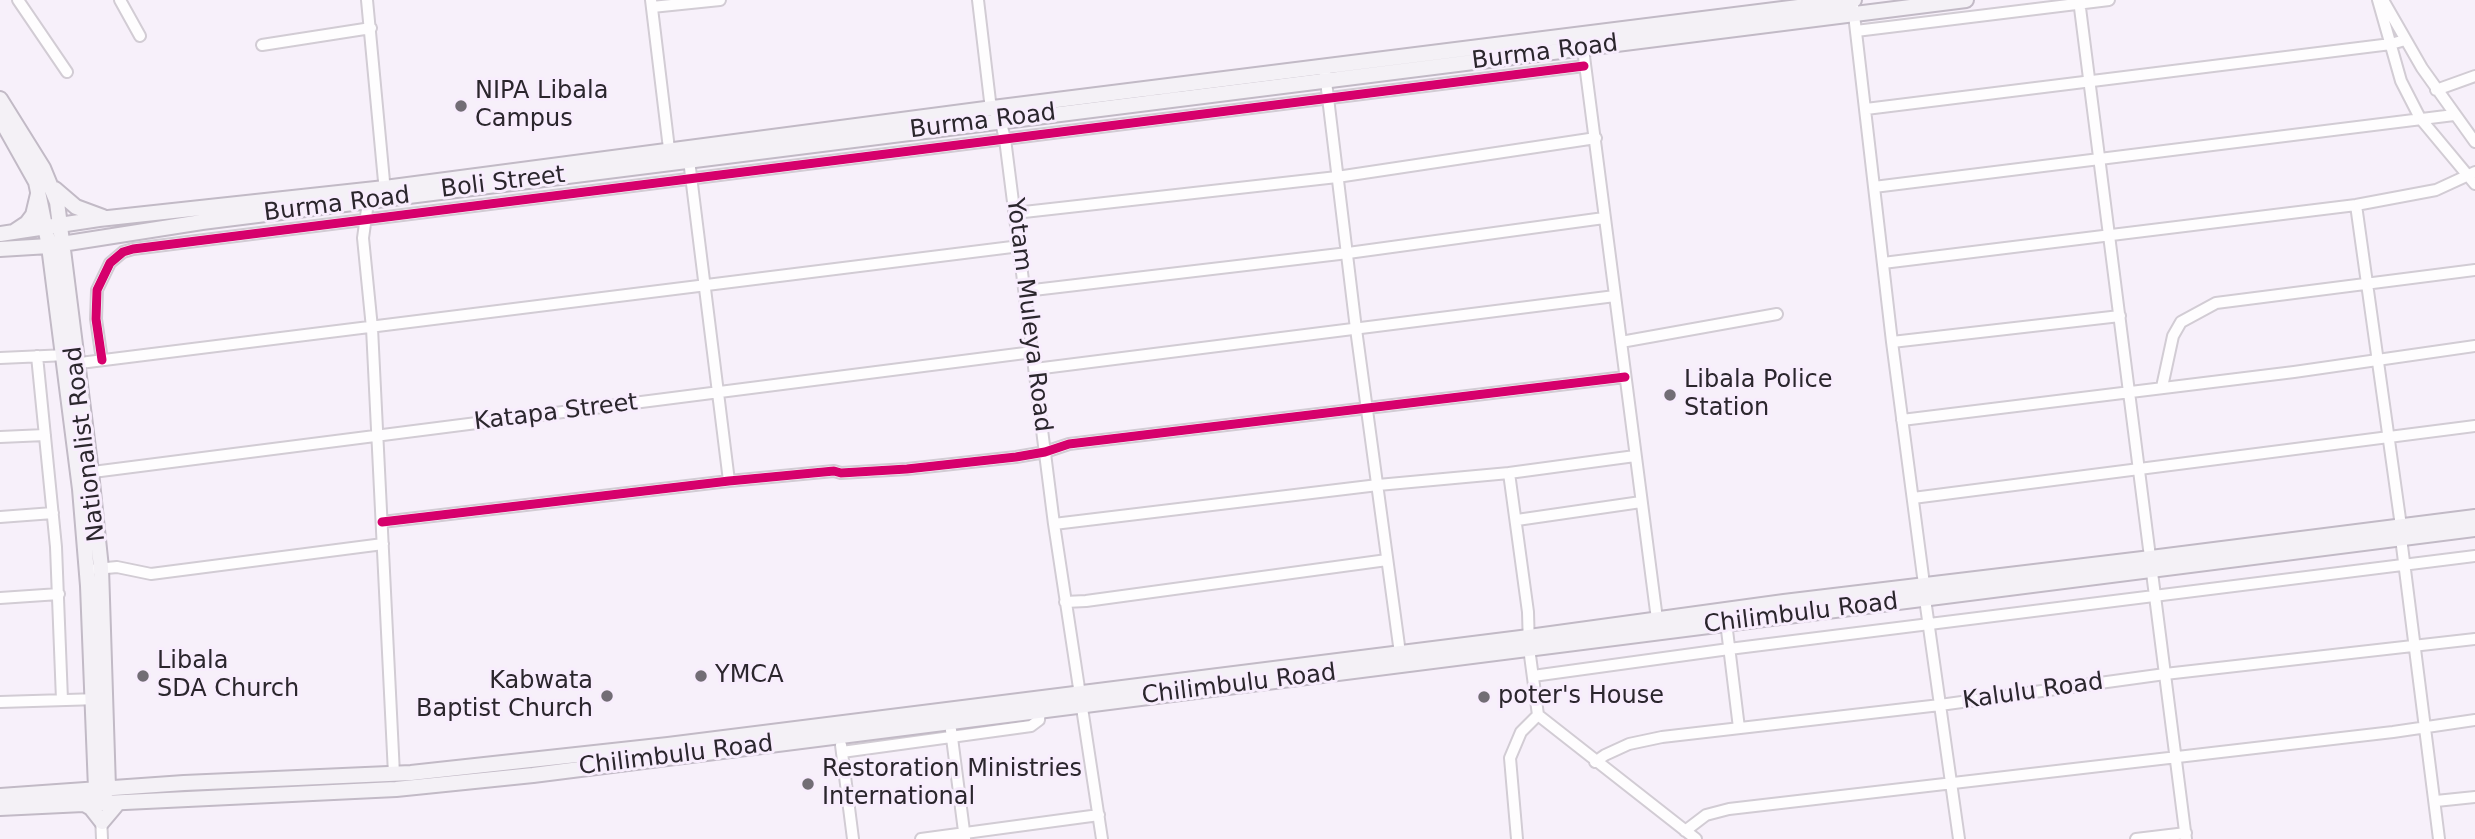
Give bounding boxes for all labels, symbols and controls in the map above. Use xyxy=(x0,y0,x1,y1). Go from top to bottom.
street label: Burma Road xyxy=(1470,30,1620,76)
place label: NIPA Libala Campus xyxy=(475,78,608,134)
marker: NIPA Libala Campus xyxy=(453,98,469,114)
street label: Burma Road xyxy=(908,99,1058,145)
street label: Boli Street xyxy=(439,161,567,205)
street label: Burma Road xyxy=(262,182,412,228)
street label: Yotam Muleya Road xyxy=(999,196,1057,434)
street label: Nationalist Road xyxy=(60,345,112,543)
place label: Libala Police Station xyxy=(1684,367,1833,423)
marker: Libala Police Station xyxy=(1662,387,1678,403)
street label: Katapa Street xyxy=(473,389,639,437)
street label: Chilimbulu Road xyxy=(1702,588,1900,640)
place label: Libala SDA Church xyxy=(157,648,299,704)
street label: Chilimbulu Road xyxy=(1140,659,1338,711)
place label: YMCA xyxy=(715,662,784,690)
marker: Libala SDA Church xyxy=(135,668,151,684)
place label: Kabwata Baptist Church xyxy=(416,668,593,724)
marker: YMCA xyxy=(693,668,709,684)
street label: Kalulu Road xyxy=(1961,668,2105,716)
place label: poter's House xyxy=(1498,683,1664,711)
marker: Kabwata Baptist Church xyxy=(599,688,615,704)
marker: poter's House xyxy=(1476,689,1492,705)
street label: Chilimbulu Road xyxy=(577,730,775,782)
place label: Restoration Ministries International xyxy=(822,756,1082,812)
marker: Restoration Ministries International xyxy=(800,776,816,792)

